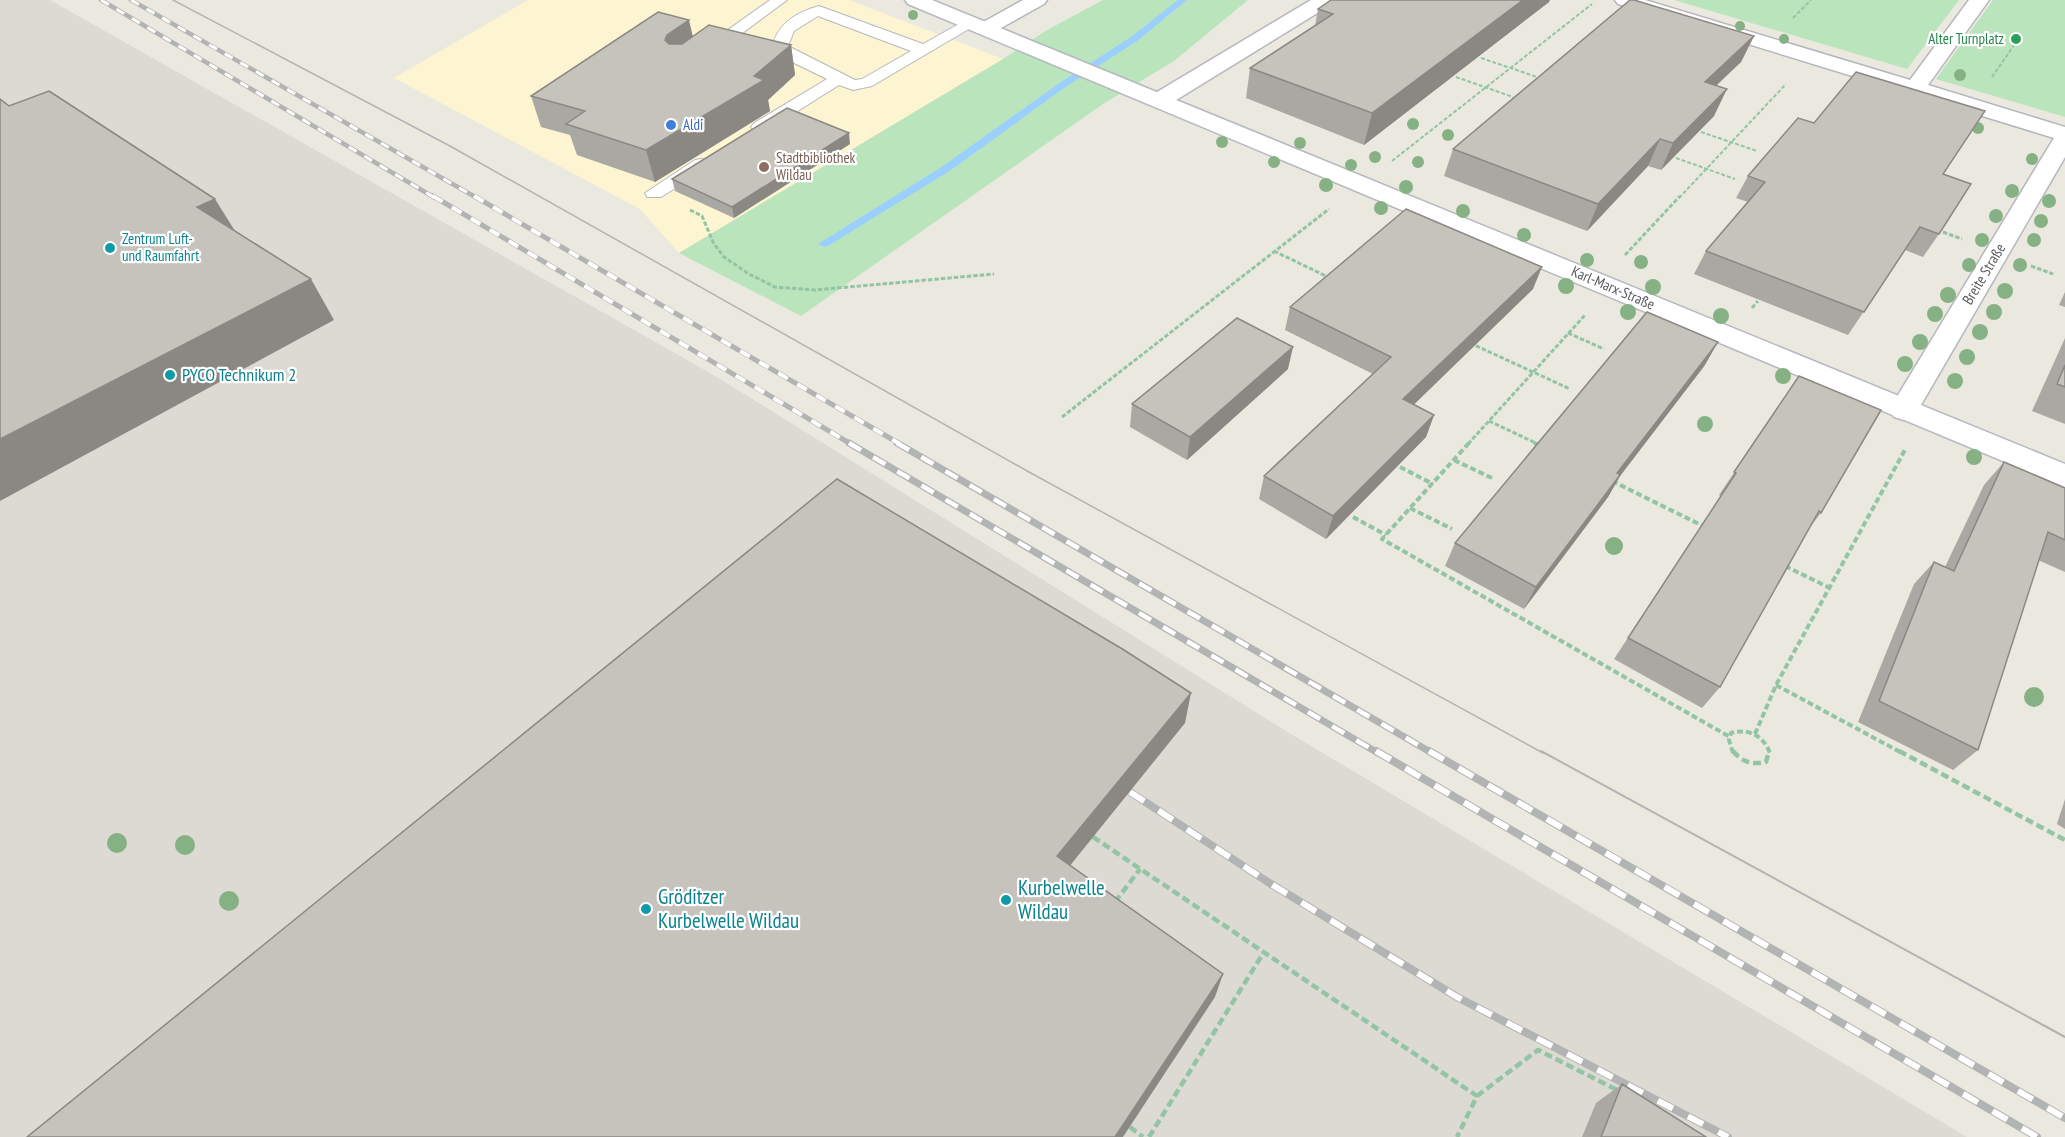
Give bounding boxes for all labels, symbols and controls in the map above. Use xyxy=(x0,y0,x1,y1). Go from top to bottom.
place label: Alter Turnplatz xyxy=(1928,29,2004,48)
marker: Alter Turnplatz xyxy=(2009,32,2023,46)
place label: Aldi xyxy=(683,115,703,134)
marker: Aldi xyxy=(664,118,678,132)
place label: Stadtbibliothek Wildau xyxy=(776,148,856,184)
marker: Stadtbibliothek Wildau xyxy=(757,160,771,174)
place label: Zentrum Luft- und Raumfahrt xyxy=(122,229,199,265)
street label: Breite Straße xyxy=(1958,240,2009,308)
marker: Zentrum Luft- und Raumfahrt xyxy=(103,241,117,255)
street label: Karl-Marx-Straße xyxy=(1569,261,1658,314)
place label: PYCO Technikum 2 xyxy=(182,363,296,386)
marker: PYCO Technikum 2 xyxy=(163,368,177,382)
place label: Kurbelwelle Wildau xyxy=(1018,874,1105,925)
place label: Gröditzer Kurbelwelle Wildau xyxy=(658,883,799,934)
marker: Kurbelwelle Wildau xyxy=(999,893,1013,907)
marker: Gröditzer Kurbelwelle Wildau xyxy=(639,902,653,916)

